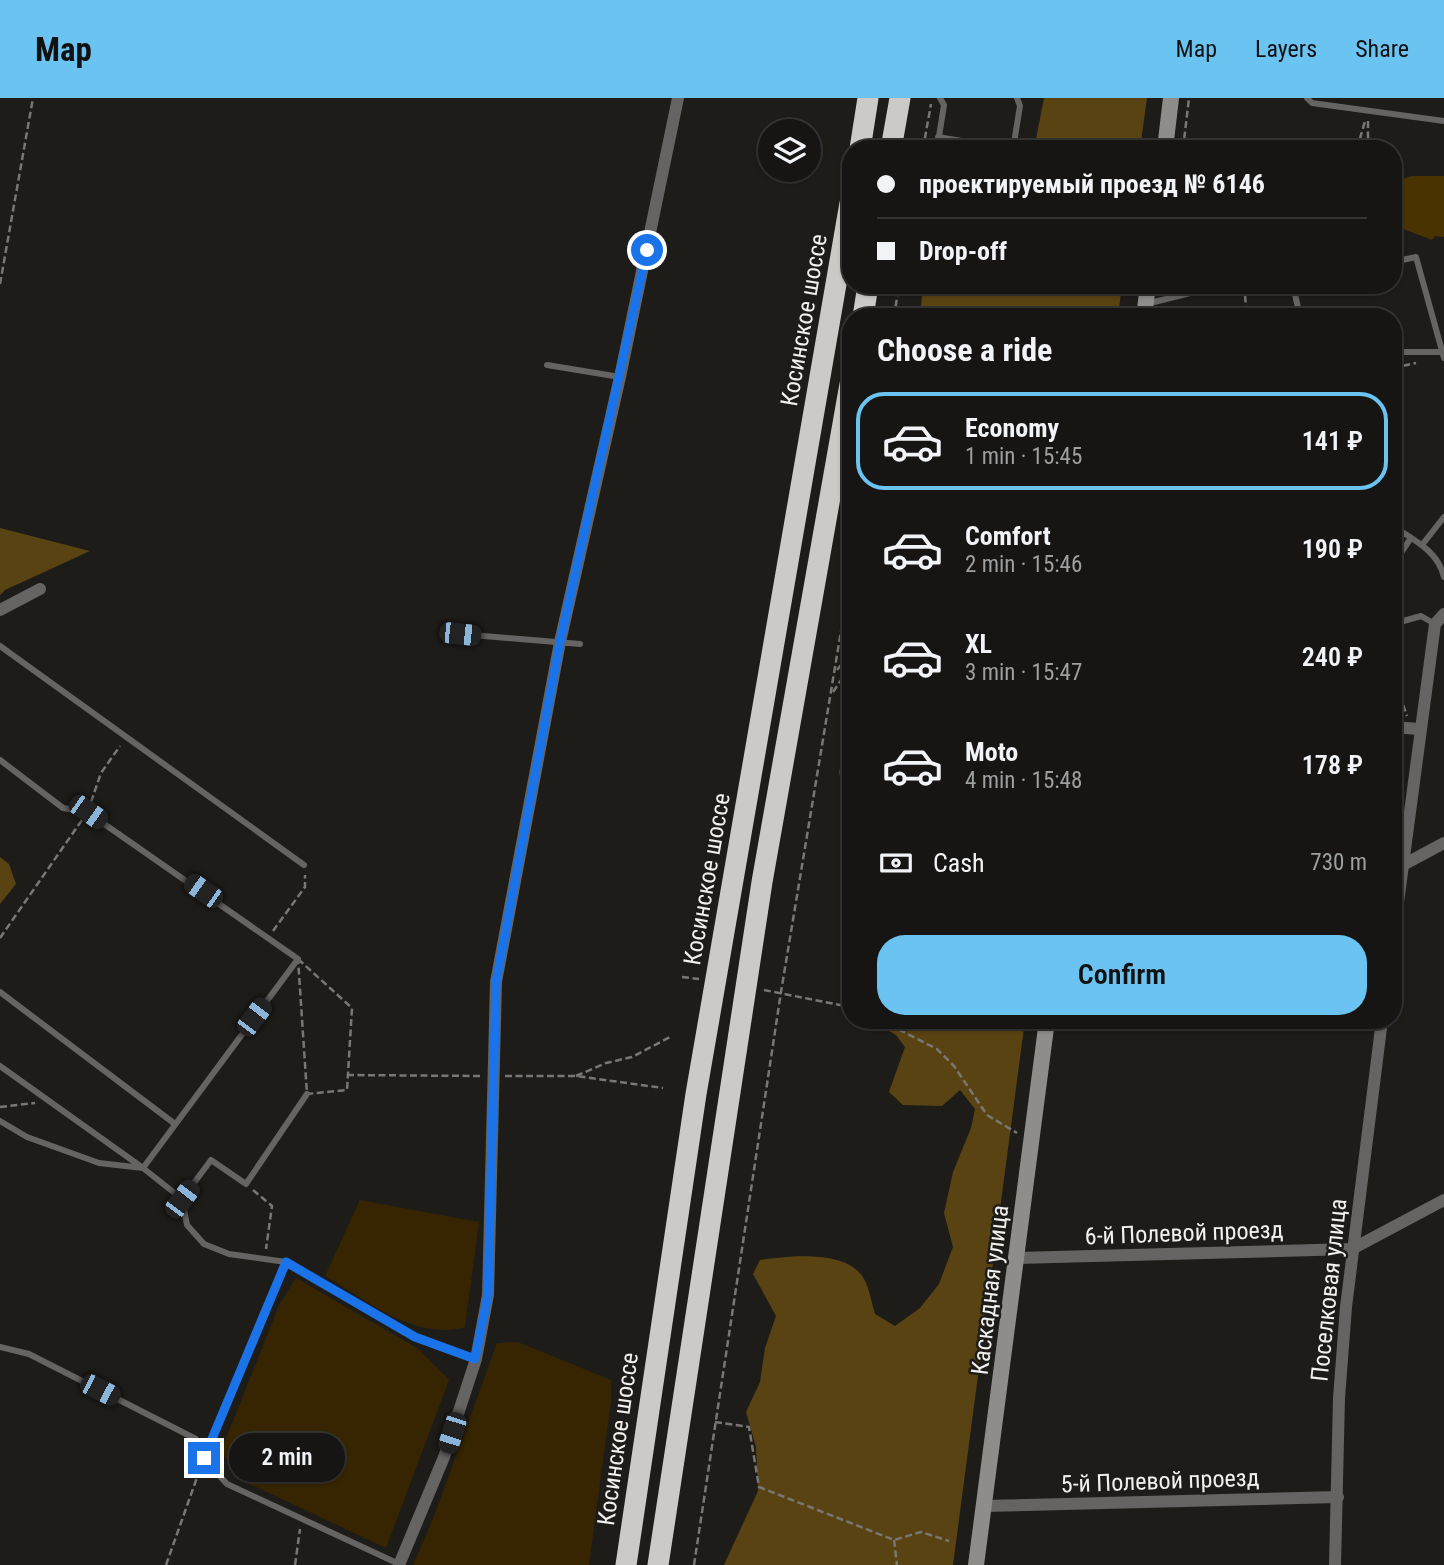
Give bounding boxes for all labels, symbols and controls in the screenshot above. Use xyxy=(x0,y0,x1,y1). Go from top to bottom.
text: Map xyxy=(35,30,92,69)
text: Map xyxy=(1176,35,1217,63)
text: Layers xyxy=(1255,35,1317,63)
text: Share xyxy=(1355,35,1409,63)
map controls xyxy=(758,119,821,182)
button: layers xyxy=(758,119,821,182)
text: проектируемый проезд № 6146 xyxy=(919,169,1265,199)
street label: Косинское шоссе xyxy=(775,232,833,408)
route start xyxy=(631,234,663,266)
text: Drop-off xyxy=(919,236,1007,266)
text: Choose a ride xyxy=(877,331,1052,369)
icon: car xyxy=(881,410,944,473)
text: Economy xyxy=(965,413,1059,443)
text: 141 ₽ xyxy=(1302,426,1363,456)
text: 1 min · 15:45 xyxy=(965,443,1082,470)
icon: car xyxy=(881,518,944,581)
text: Comfort xyxy=(965,521,1051,551)
text: 190 ₽ xyxy=(1302,534,1363,564)
text: 2 min · 15:46 xyxy=(965,551,1082,578)
car xyxy=(439,621,482,647)
icon: car xyxy=(881,626,944,689)
text: XL xyxy=(965,629,992,659)
text: 240 ₽ xyxy=(1302,642,1363,672)
text: 3 min · 15:47 xyxy=(965,659,1082,686)
icon: car xyxy=(881,734,944,797)
text: Moto xyxy=(965,737,1018,767)
text: 178 ₽ xyxy=(1302,750,1363,780)
text: 4 min · 15:48 xyxy=(965,767,1082,794)
car xyxy=(65,791,112,833)
street label: Косинское шоссе xyxy=(678,791,736,967)
icon: cash xyxy=(877,844,915,882)
text: Cash xyxy=(933,848,985,878)
text: 730 m xyxy=(1310,849,1367,876)
car xyxy=(180,870,227,912)
button: Confirm xyxy=(877,935,1367,1015)
car xyxy=(233,994,276,1040)
car xyxy=(161,1176,204,1222)
street label: Поселковая улица xyxy=(1305,1197,1353,1383)
street label: Каскадная улица xyxy=(966,1204,1014,1376)
street label: 6-й Полевой проезд xyxy=(1084,1216,1284,1250)
street label: Косинское шоссе xyxy=(592,1351,644,1527)
car xyxy=(77,1371,124,1409)
car xyxy=(436,1410,469,1456)
callout: 2 min xyxy=(228,1434,344,1482)
route end xyxy=(188,1442,220,1474)
text: 2 min xyxy=(262,1444,312,1471)
street label: 5-й Полевой проезд xyxy=(1060,1464,1260,1498)

